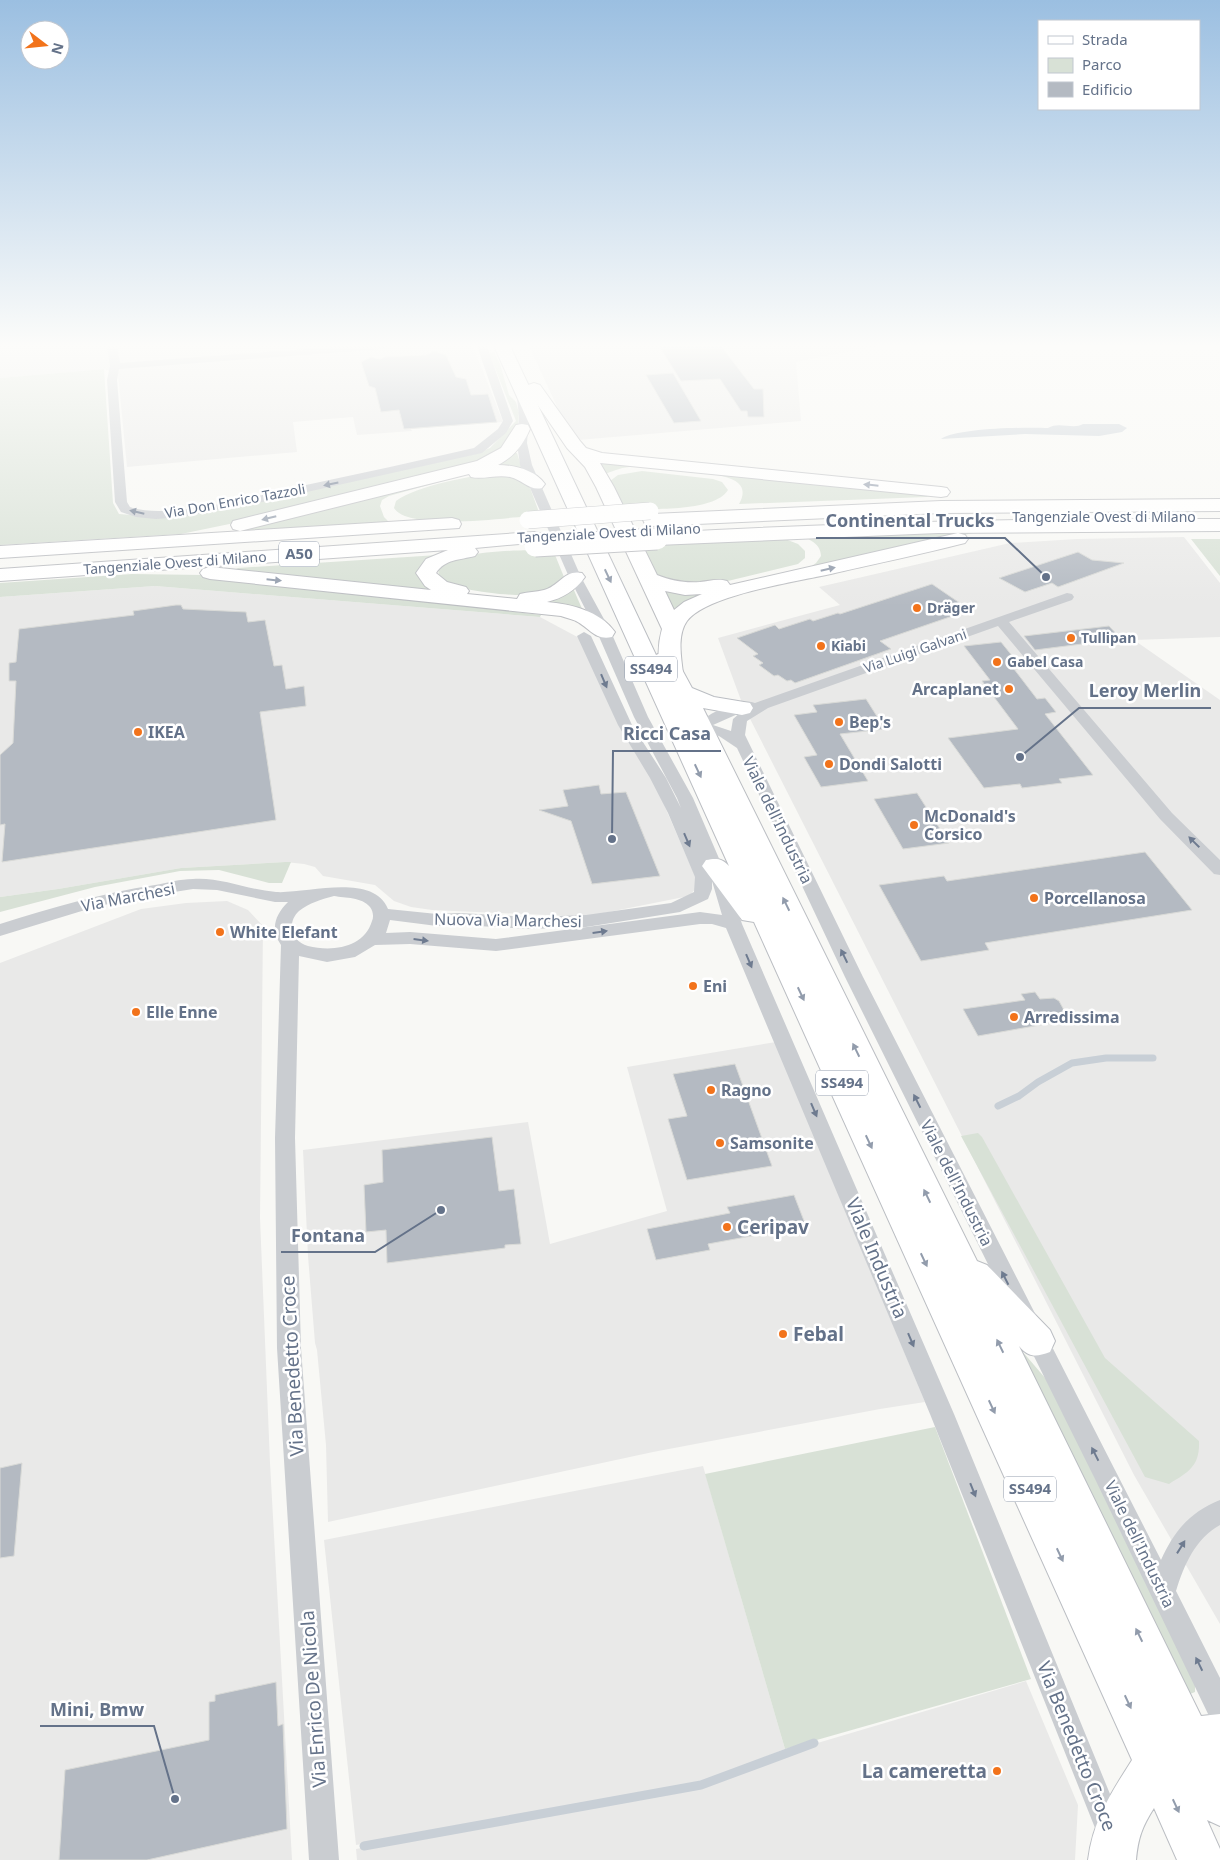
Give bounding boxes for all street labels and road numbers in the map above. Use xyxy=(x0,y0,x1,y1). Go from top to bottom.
street label: Via Don Enrico Tazzoli xyxy=(163,479,307,522)
street label: Tangenziale Ovest di Milano xyxy=(1012,507,1196,526)
street label: Tangenziale Ovest di Milano xyxy=(517,518,701,547)
road number: A50 xyxy=(279,542,319,566)
street label: Tangenziale Ovest di Milano xyxy=(83,547,267,578)
street label: Via Luigi Galvani xyxy=(861,624,969,677)
road number: SS494 xyxy=(625,656,677,682)
street label: Viale dell'Industria xyxy=(738,753,818,887)
street label: Via Marchesi xyxy=(79,877,177,917)
street label: Nuova Via Marchesi xyxy=(434,908,582,932)
road number: SS494 xyxy=(816,1070,868,1096)
street label: Viale dell'Industria xyxy=(916,1116,998,1250)
street label: Viale Industria xyxy=(840,1194,914,1322)
street label: Via Benedetto Croce xyxy=(274,1275,310,1457)
road number: SS494 xyxy=(1004,1476,1056,1502)
street label: Viale dell'Industria xyxy=(1100,1477,1180,1611)
street label: Via Enrico De Nicola xyxy=(294,1610,332,1788)
street label: Via Benedetto Croce xyxy=(1031,1657,1123,1835)

